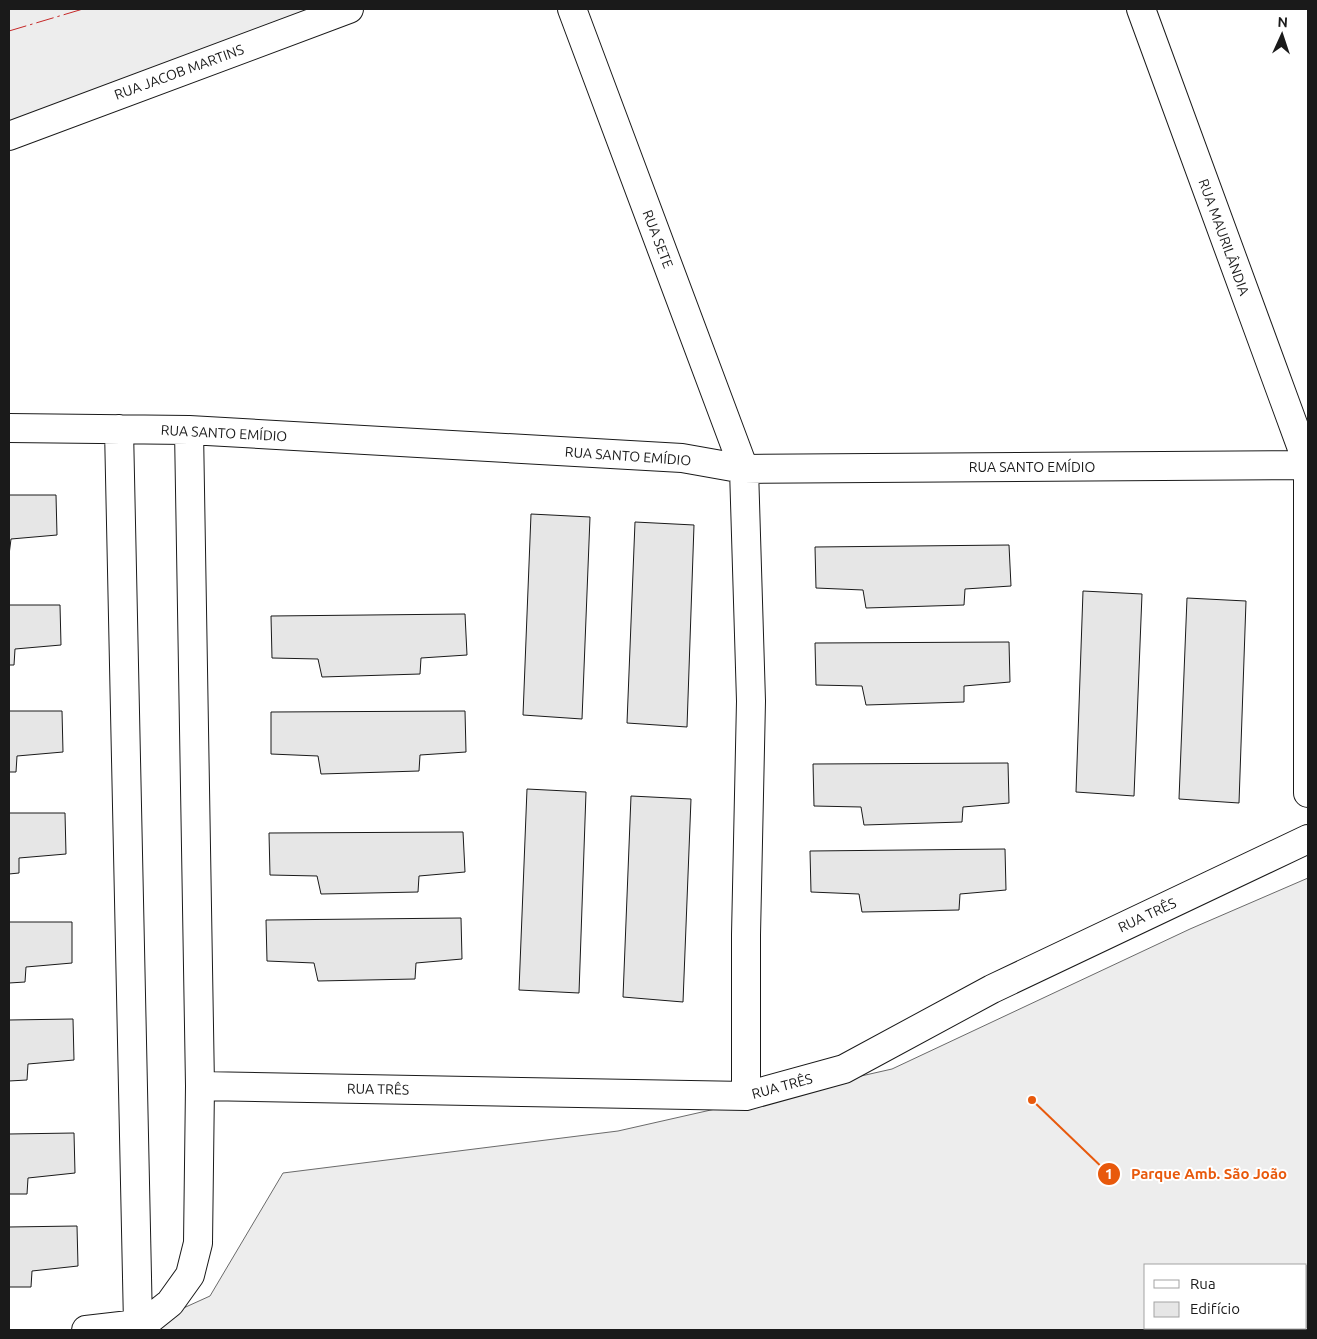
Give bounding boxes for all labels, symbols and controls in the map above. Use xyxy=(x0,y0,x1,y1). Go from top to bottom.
north arrow xyxy=(1257,10,1307,60)
text: N xyxy=(1277,14,1288,30)
street label: RUA JACOB MARTINS xyxy=(112,41,246,103)
street label: RUA MAURILÂNDIA xyxy=(1195,176,1253,297)
street label: RUA SETE xyxy=(640,207,677,271)
street label: RUA SANTO EMÍDIO xyxy=(160,421,288,444)
street label: RUA SANTO EMÍDIO xyxy=(564,443,692,468)
street label: RUA SANTO EMÍDIO xyxy=(969,458,1095,475)
street label: RUA TRÊS xyxy=(1115,894,1179,935)
street label: RUA TRÊS xyxy=(750,1069,814,1102)
street label: RUA TRÊS xyxy=(347,1079,409,1098)
callout: Parque Amb. São João xyxy=(1096,1159,1297,1189)
text: 1 xyxy=(1105,1165,1113,1182)
text: Parque Amb. São João xyxy=(1131,1165,1287,1182)
legend xyxy=(1144,1264,1307,1329)
text: Rua xyxy=(1190,1275,1216,1292)
text: Edifício xyxy=(1190,1300,1240,1317)

